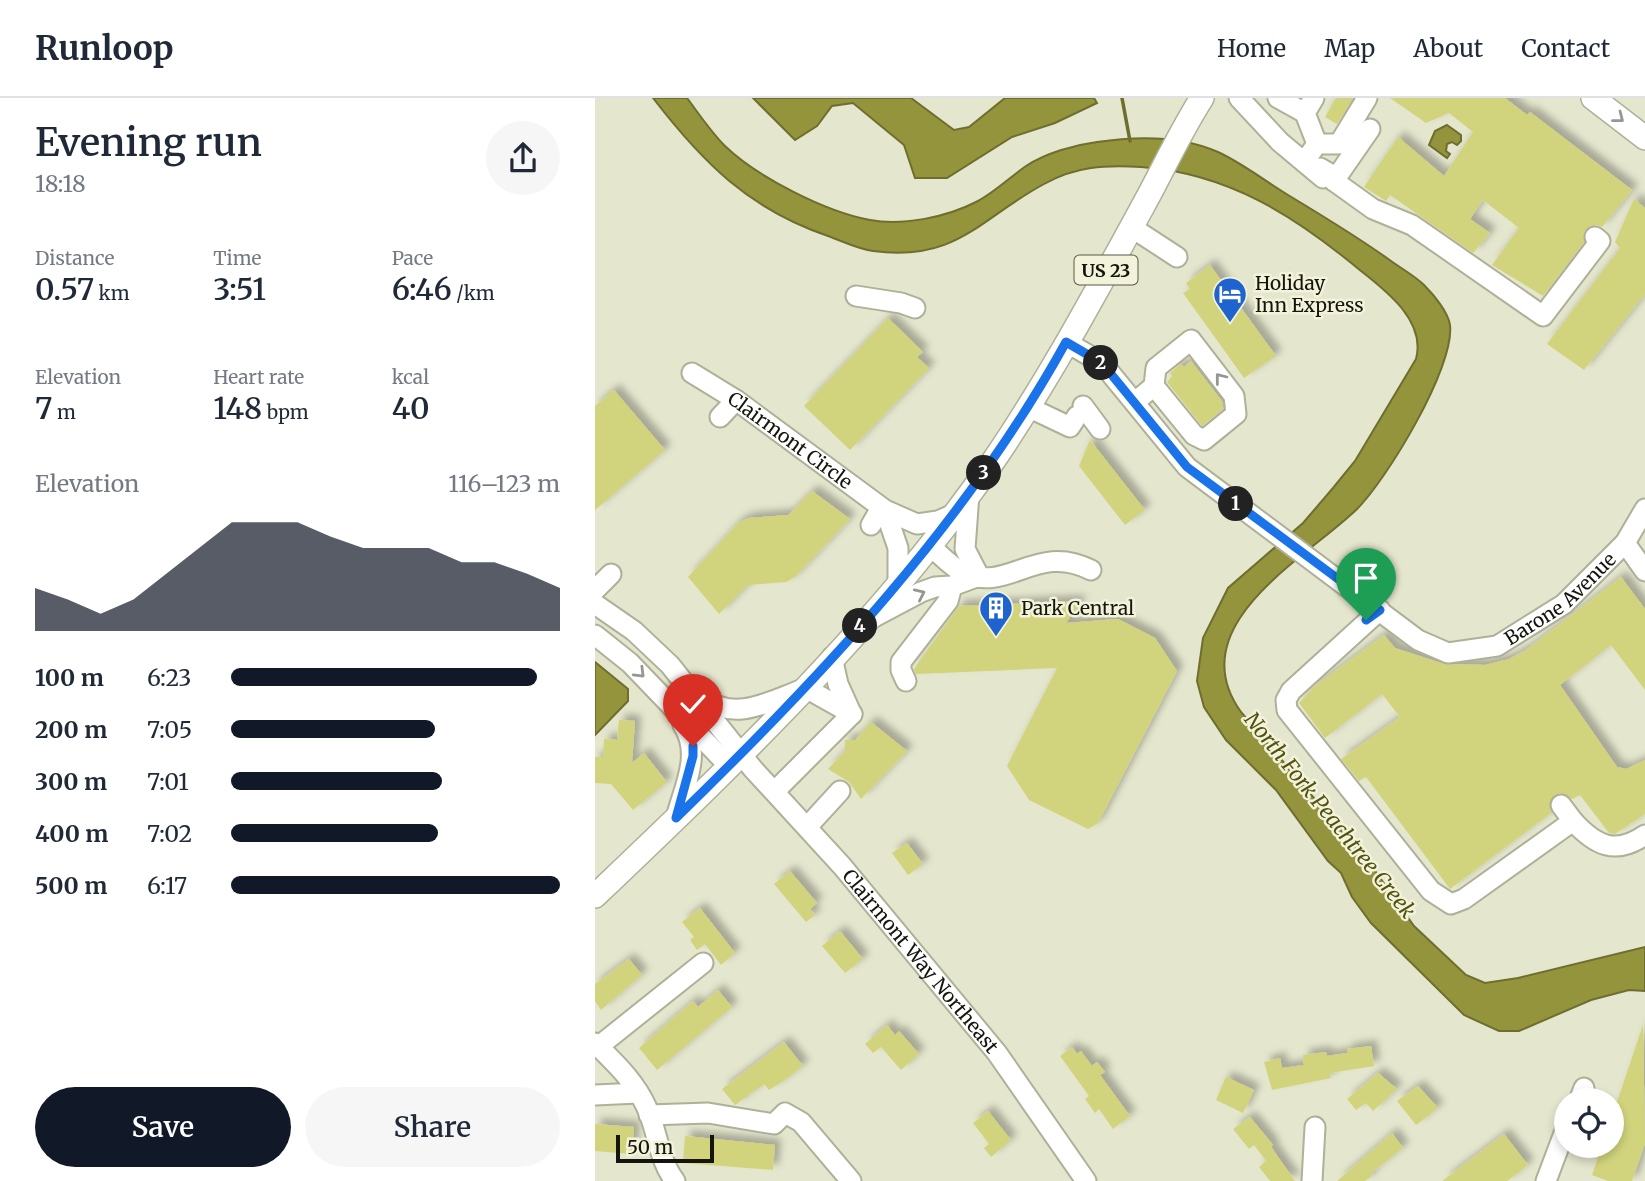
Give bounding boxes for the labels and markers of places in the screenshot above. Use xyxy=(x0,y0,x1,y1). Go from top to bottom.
place label: Holiday Inn Express xyxy=(1255,271,1364,317)
hotel icon: Holiday Inn Express xyxy=(1211,275,1249,324)
pin: 2 xyxy=(1084,345,1119,380)
pin: 3 xyxy=(967,456,1001,490)
pin: 1 xyxy=(1219,486,1253,522)
pin xyxy=(1336,548,1396,620)
building icon: Park Central xyxy=(977,589,1015,638)
place label: Park Central xyxy=(1021,596,1134,620)
pin: 4 xyxy=(842,608,877,644)
pin xyxy=(663,674,723,746)

